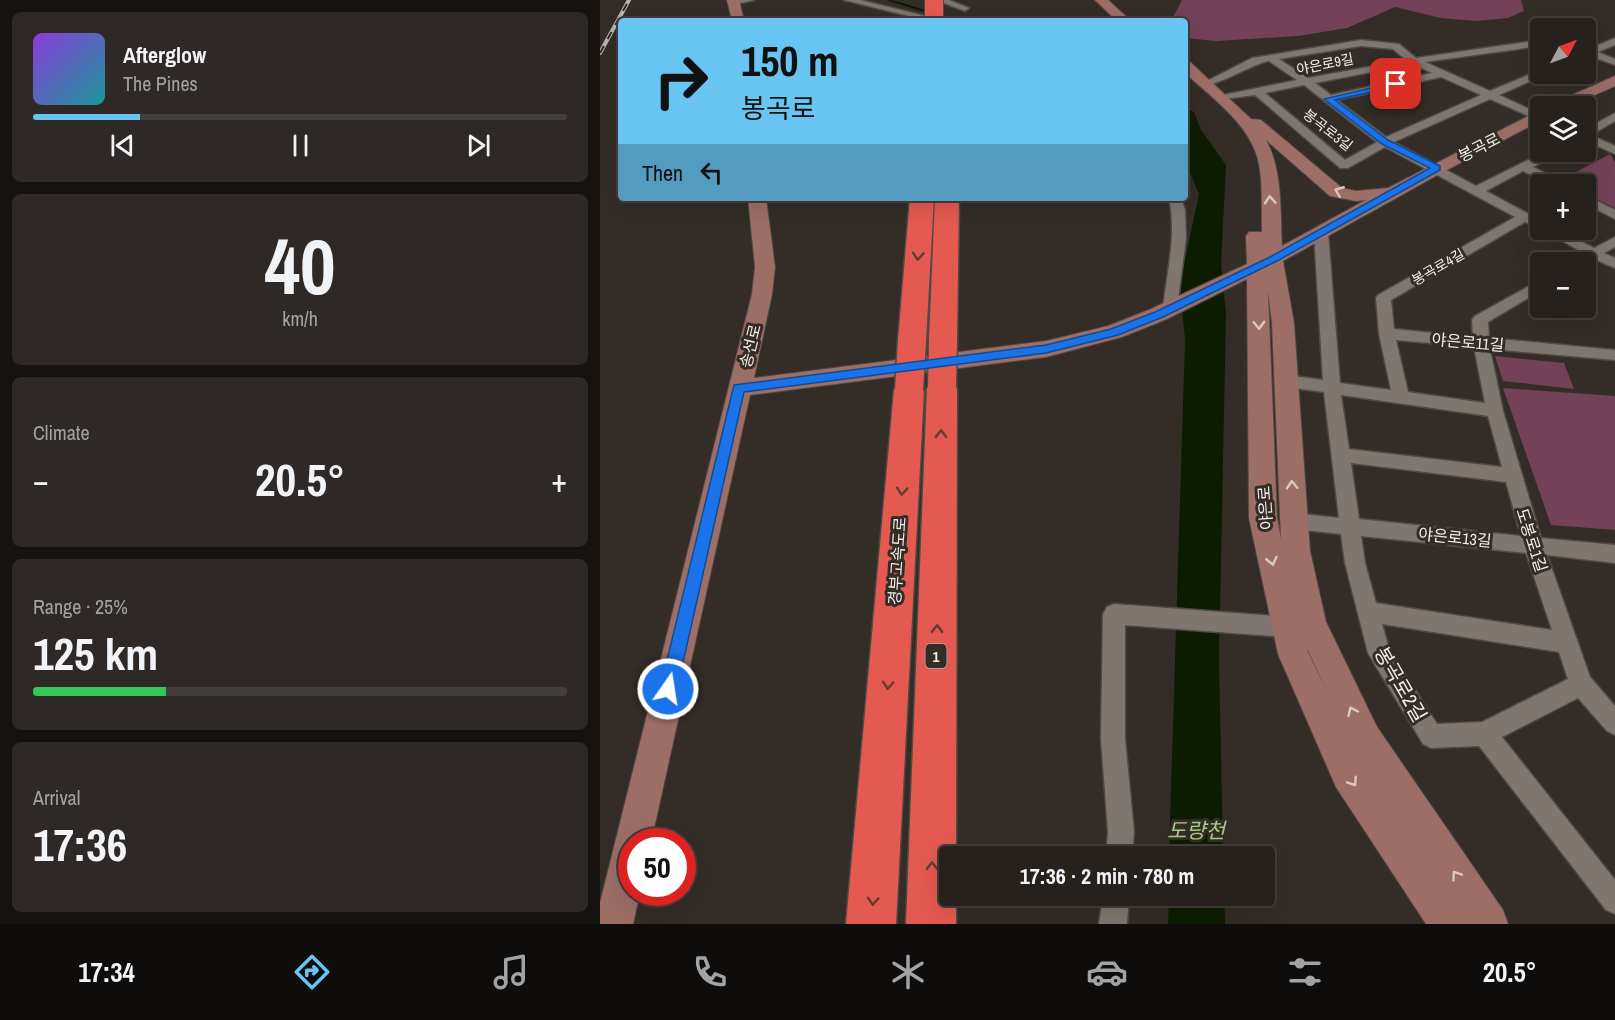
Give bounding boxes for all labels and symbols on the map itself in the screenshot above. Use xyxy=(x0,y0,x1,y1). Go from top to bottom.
north arrow xyxy=(1530,18,1596,84)
street label: 야은로9길 xyxy=(1295,50,1355,78)
pin xyxy=(1370,58,1421,109)
street label: 봉곡로3길 xyxy=(1300,105,1356,155)
street label: 봉곡로 xyxy=(1454,127,1504,167)
one-way arrow xyxy=(1335,186,1346,198)
one-way arrow xyxy=(1263,196,1276,205)
street label: 봉곡로4길 xyxy=(1408,245,1468,289)
one-way arrow xyxy=(911,252,924,261)
one-way arrow xyxy=(1253,321,1265,330)
street label: 송선로 xyxy=(734,322,766,370)
street label: 야은로11길 xyxy=(1431,328,1505,356)
one-way arrow xyxy=(934,429,947,438)
one-way arrow xyxy=(1286,480,1299,489)
street label: 야은로 xyxy=(1252,485,1278,531)
one-way arrow xyxy=(895,486,908,495)
street label: 도봉로1길 xyxy=(1511,505,1553,575)
street label: 경부고속도로 xyxy=(883,516,911,606)
street label: 야은로13길 xyxy=(1417,522,1493,552)
one-way arrow xyxy=(1265,555,1278,565)
one-way arrow xyxy=(931,624,943,633)
street label: 봉곡로2길 xyxy=(1369,641,1433,727)
road number: 1 xyxy=(926,644,946,668)
position arrow xyxy=(636,657,700,721)
one-way arrow xyxy=(882,681,895,690)
one-way arrow xyxy=(1347,706,1359,717)
one-way arrow xyxy=(1346,775,1357,786)
water label: 도량천 xyxy=(1167,816,1228,845)
speed limit sign: 50 xyxy=(618,828,696,906)
one-way arrow xyxy=(926,861,939,870)
one-way arrow xyxy=(1452,871,1463,882)
one-way arrow xyxy=(866,896,879,905)

